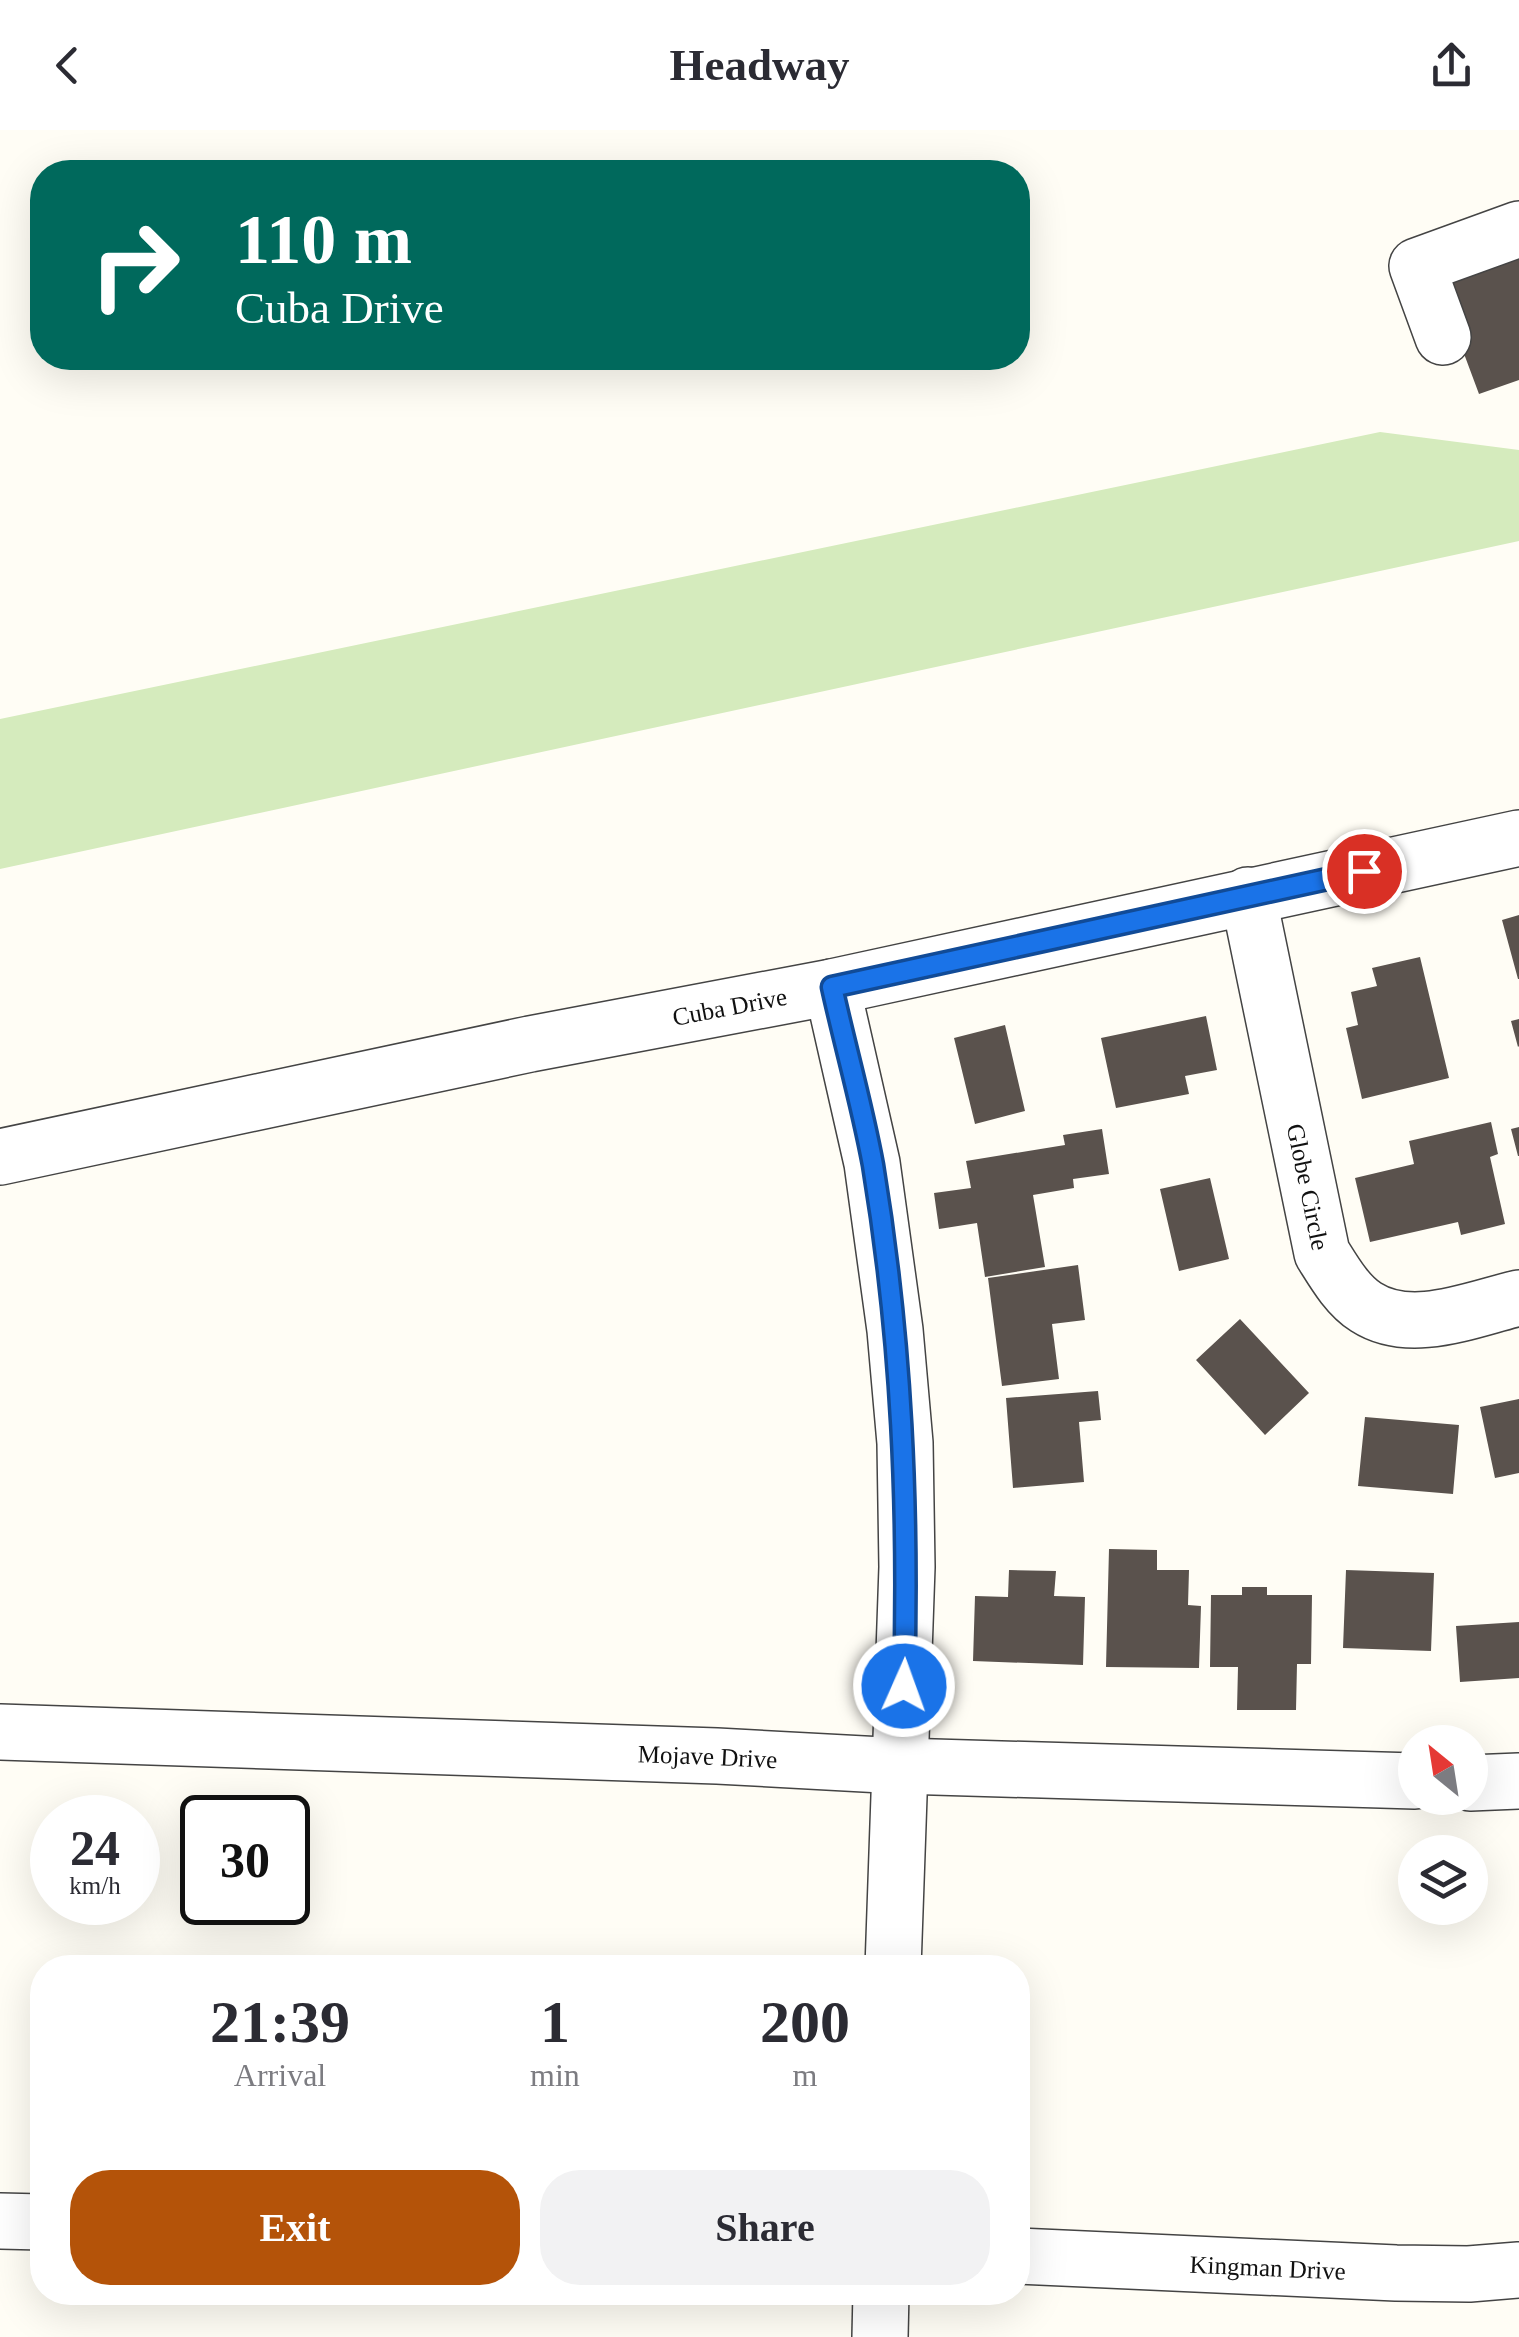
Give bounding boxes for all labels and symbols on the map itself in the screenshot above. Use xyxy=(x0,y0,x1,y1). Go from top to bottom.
pin xyxy=(1322,829,1407,914)
street label: Cuba Drive xyxy=(670,983,789,1031)
street label: Globe Circle xyxy=(1282,1121,1334,1253)
position arrow xyxy=(852,1634,956,1738)
north arrow xyxy=(1398,1725,1488,1815)
street label: Mojave Drive xyxy=(637,1740,778,1773)
speed limit sign: 30 xyxy=(180,1795,310,1925)
street label: Kingman Drive xyxy=(1189,2251,1346,2285)

